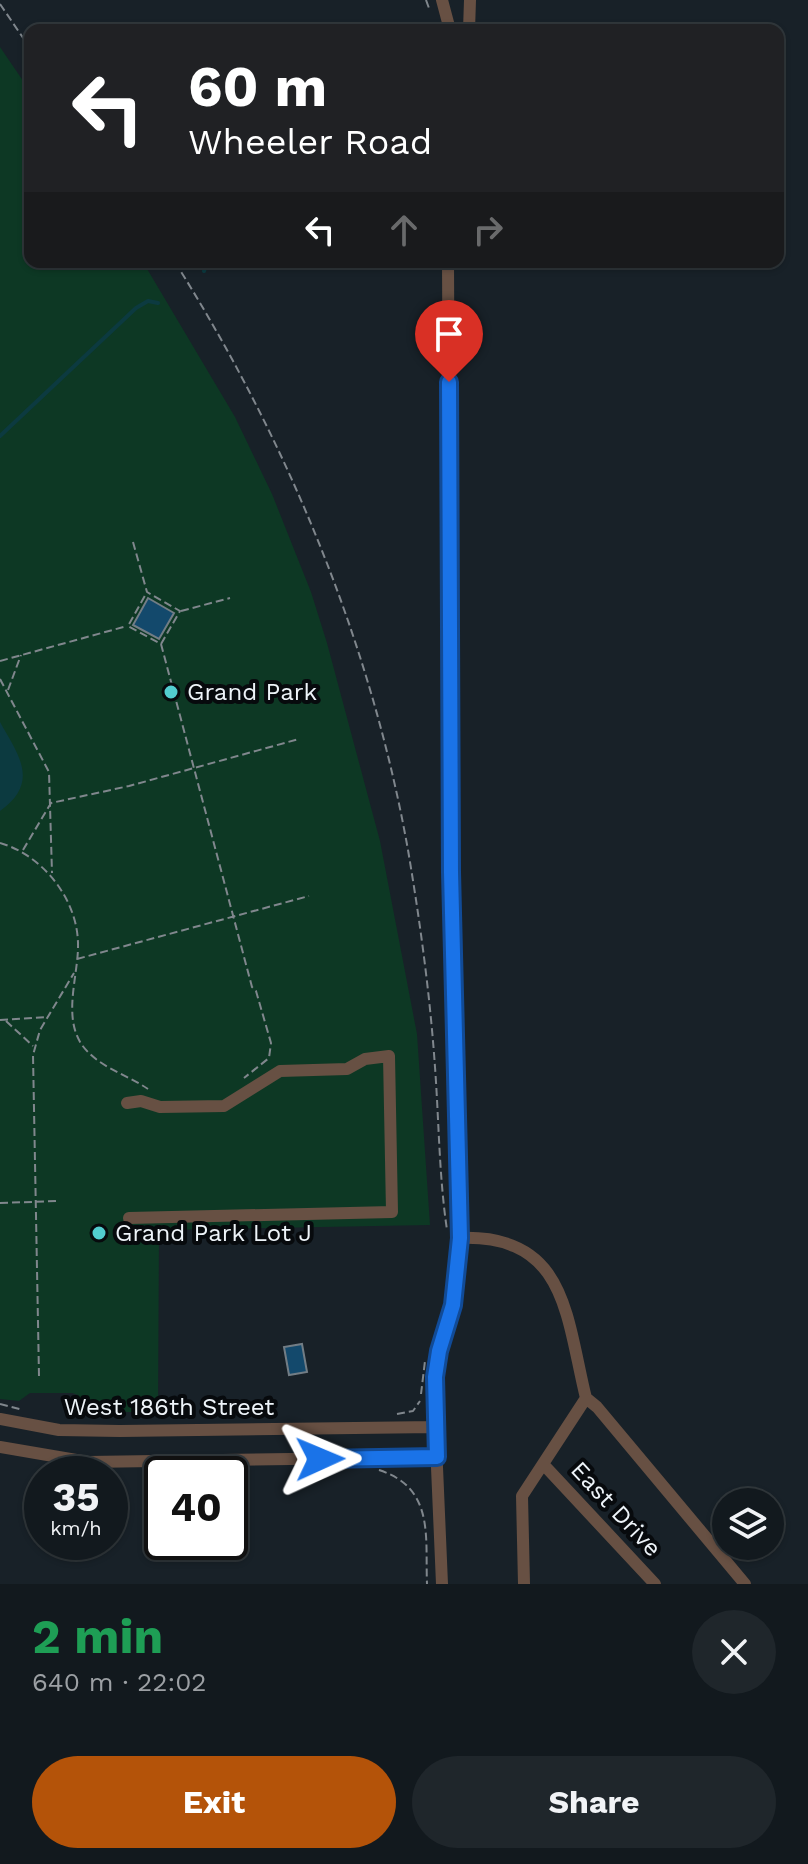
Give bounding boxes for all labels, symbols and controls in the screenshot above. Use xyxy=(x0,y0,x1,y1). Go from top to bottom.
text: 60 m xyxy=(188,54,327,120)
icon: left xyxy=(56,56,160,160)
text: Wheeler Road xyxy=(188,121,432,163)
icon: left xyxy=(298,208,342,252)
icon: ahead xyxy=(382,208,426,252)
icon: right xyxy=(466,208,510,252)
pin xyxy=(415,300,483,382)
icon: arrive xyxy=(427,312,471,356)
place label: Grand Park xyxy=(187,678,318,706)
marker: Grand Park xyxy=(162,683,180,701)
place label: Grand Park Lot J xyxy=(115,1219,312,1247)
marker: Grand Park Lot J xyxy=(90,1224,108,1242)
street label: West 186th Street xyxy=(64,1393,274,1421)
position arrow xyxy=(278,1417,362,1501)
speed limit sign: 40 xyxy=(144,1456,248,1560)
street label: East Drive xyxy=(565,1456,667,1562)
text: 35 xyxy=(52,1474,100,1521)
map controls xyxy=(712,1488,784,1560)
button: layers xyxy=(712,1488,784,1560)
text: km/h xyxy=(50,1516,102,1540)
text: 2 min xyxy=(32,1608,163,1665)
button: close xyxy=(692,1610,776,1694)
text: 640 m · 22:02 xyxy=(32,1667,206,1697)
button: Exit xyxy=(32,1756,396,1848)
button: Share xyxy=(412,1756,776,1848)

